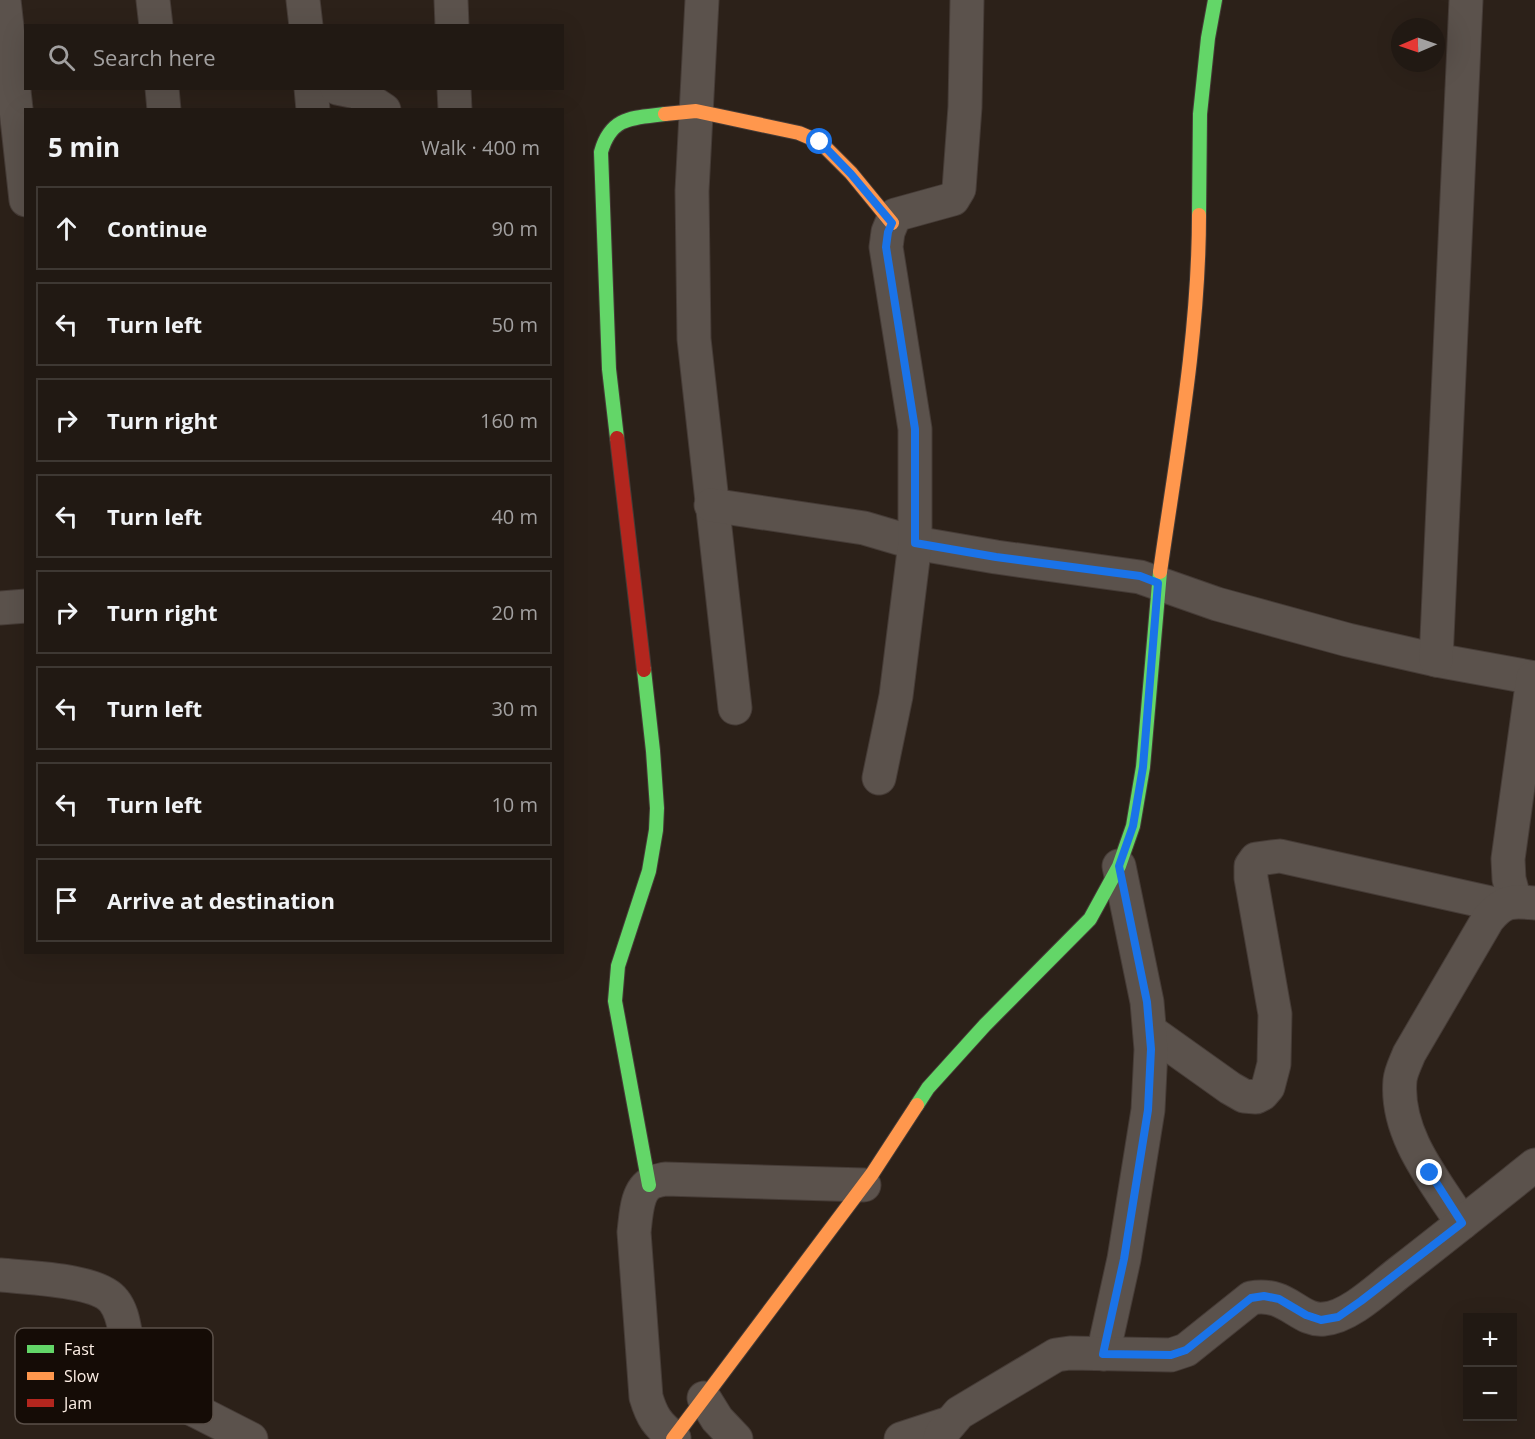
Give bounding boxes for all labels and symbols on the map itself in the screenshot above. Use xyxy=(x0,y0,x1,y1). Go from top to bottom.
north arrow xyxy=(1391,18,1445,72)
route start xyxy=(806,128,832,154)
route end xyxy=(1416,1159,1442,1185)
legend xyxy=(15,1328,213,1424)
text: Fast xyxy=(64,1338,95,1360)
text: Slow xyxy=(64,1365,99,1387)
text: Jam xyxy=(62,1392,92,1414)

